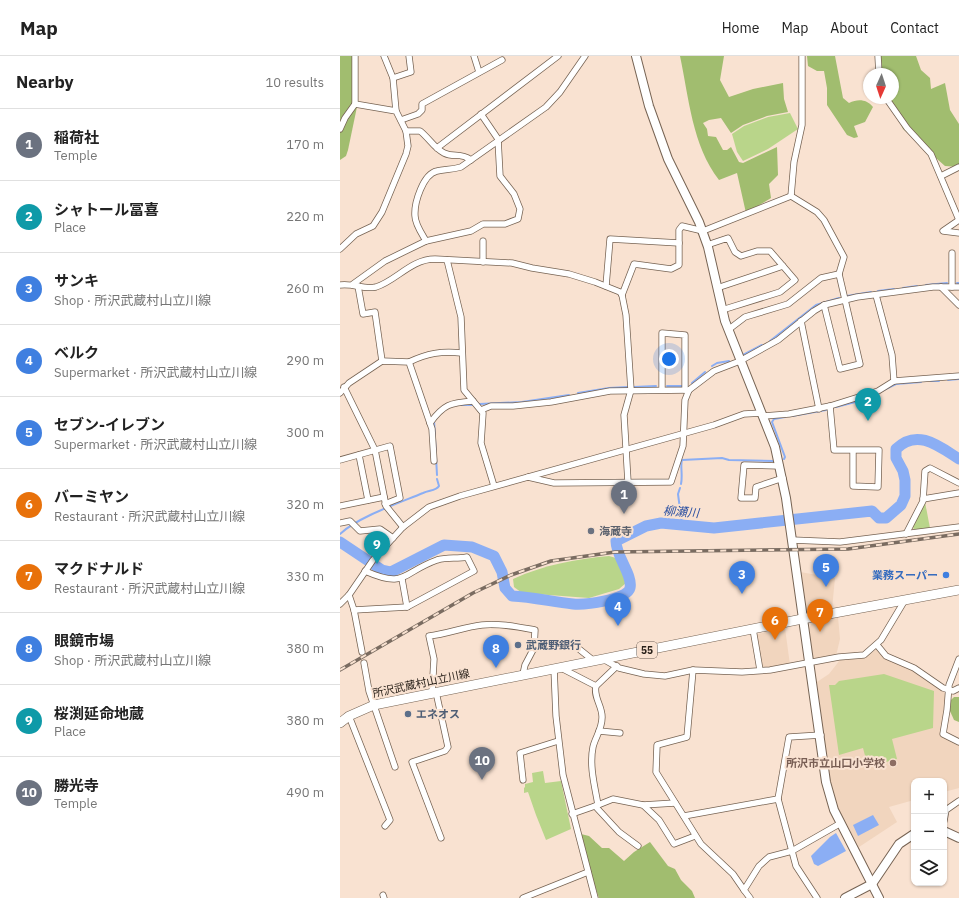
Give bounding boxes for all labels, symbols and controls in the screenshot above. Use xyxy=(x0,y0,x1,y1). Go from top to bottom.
text: Map xyxy=(20,16,58,40)
text: Home xyxy=(722,19,759,37)
text: Map xyxy=(781,19,808,37)
text: About xyxy=(830,19,868,37)
text: Contact xyxy=(890,19,939,37)
north arrow xyxy=(863,68,899,104)
text: Nearby xyxy=(16,71,74,93)
text: 10 results xyxy=(265,74,324,91)
text: 稲荷社 xyxy=(54,128,99,147)
text: 1 xyxy=(25,136,33,153)
text: 170 m xyxy=(286,136,324,153)
text: Temple xyxy=(54,147,97,164)
text: シャトール冨喜 xyxy=(54,200,159,219)
text: 2 xyxy=(25,208,33,225)
text: 220 m xyxy=(286,208,324,225)
text: Place xyxy=(54,219,86,236)
text: サンキ xyxy=(54,271,99,290)
text: 3 xyxy=(25,280,33,297)
text: 260 m xyxy=(286,280,324,297)
text: Shop · 所沢武蔵村山立川線 xyxy=(54,292,211,309)
text: ベルク xyxy=(54,343,99,362)
your location xyxy=(659,349,679,369)
text: 4 xyxy=(25,352,33,369)
text: 290 m xyxy=(286,352,324,369)
text: Supermarket · 所沢武蔵村山立川線 xyxy=(54,364,257,381)
pin: 2 xyxy=(855,388,881,421)
text: セブン-イレブン xyxy=(54,415,165,434)
text: 5 xyxy=(25,424,33,441)
text: 300 m xyxy=(286,424,324,441)
text: Supermarket · 所沢武蔵村山立川線 xyxy=(54,436,257,453)
pin: 1 xyxy=(611,481,637,514)
text: バーミヤン xyxy=(54,487,129,506)
text: 6 xyxy=(25,496,33,513)
text: 320 m xyxy=(286,496,324,513)
water label: 柳瀬川 xyxy=(663,503,702,520)
text: Restaurant · 所沢武蔵村山立川線 xyxy=(54,508,245,525)
place label: 海蔵寺 xyxy=(599,524,632,538)
marker: 海蔵寺 xyxy=(586,526,596,536)
pin: 9 xyxy=(364,531,390,564)
pin: 5 xyxy=(813,554,839,587)
text: マクドナルド xyxy=(54,559,144,578)
pin: 3 xyxy=(729,561,755,594)
text: 7 xyxy=(25,568,33,585)
text: 330 m xyxy=(286,568,324,585)
place label: 業務スーパー xyxy=(872,568,938,582)
marker: 業務スーパー xyxy=(941,570,951,580)
text: Restaurant · 所沢武蔵村山立川線 xyxy=(54,580,245,597)
pin: 4 xyxy=(605,593,631,626)
pin: 7 xyxy=(807,599,833,632)
pin: 6 xyxy=(762,607,788,640)
text: 眼鏡市場 xyxy=(54,631,114,650)
pin: 8 xyxy=(483,635,509,668)
place label: 武蔵野銀行 xyxy=(526,638,581,652)
text: 8 xyxy=(25,640,33,657)
text: 380 m xyxy=(286,640,324,657)
marker: 武蔵野銀行 xyxy=(513,640,523,650)
road number: 55 xyxy=(637,642,657,658)
text: Shop · 所沢武蔵村山立川線 xyxy=(54,652,211,669)
street label: 所沢武蔵村山立川線 xyxy=(371,666,471,700)
text: 桜渕延命地蔵 xyxy=(54,704,144,723)
place label: エネオス xyxy=(416,707,460,721)
marker: エネオス xyxy=(403,709,413,719)
text: 9 xyxy=(25,712,33,729)
text: 380 m xyxy=(286,712,324,729)
text: Place xyxy=(54,723,86,740)
pin: 10 xyxy=(469,747,495,780)
place label: 所沢市立山口小学校 xyxy=(786,756,885,770)
marker: 所沢市立山口小学校 xyxy=(888,758,898,768)
text: 勝光寺 xyxy=(54,776,99,795)
map controls xyxy=(911,778,947,886)
button: + xyxy=(911,778,947,814)
text: 10 xyxy=(21,784,37,801)
text: 490 m xyxy=(286,784,324,801)
text: Temple xyxy=(54,795,97,812)
button: − xyxy=(911,814,947,850)
button: layers xyxy=(911,850,947,886)

